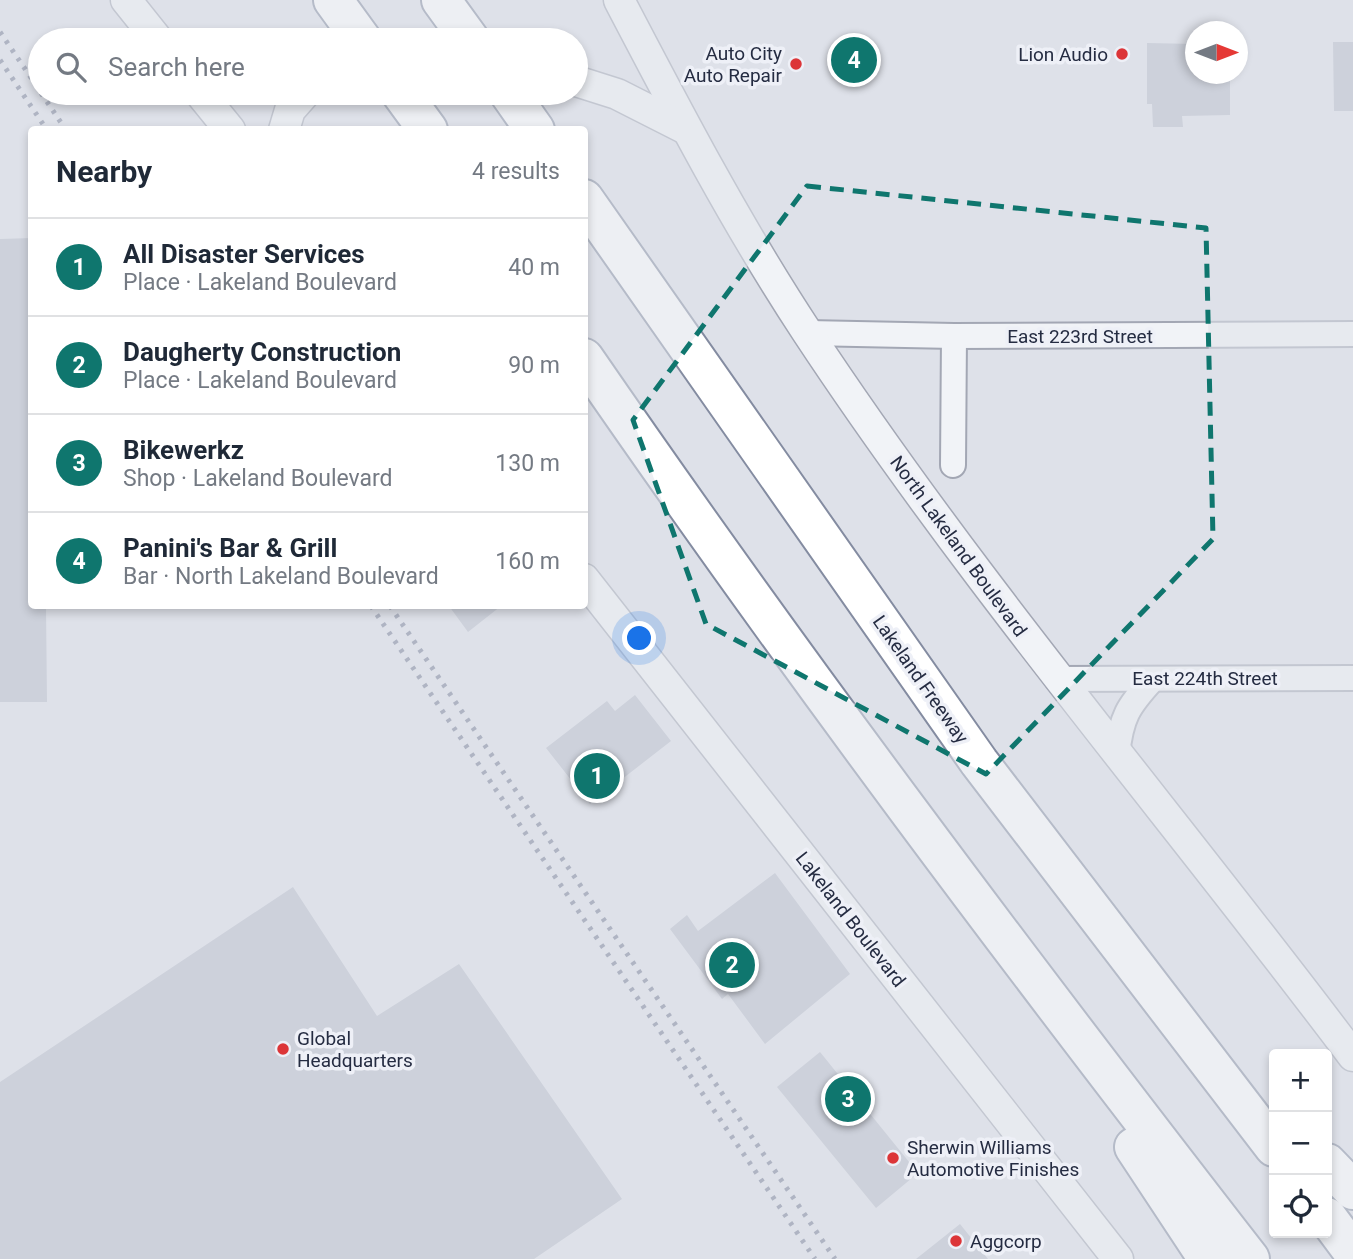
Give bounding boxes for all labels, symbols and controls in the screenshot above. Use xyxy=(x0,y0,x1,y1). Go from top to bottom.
north arrow xyxy=(1185,21,1248,84)
search box xyxy=(28,28,588,105)
pin: 4 xyxy=(831,34,877,86)
place label: Auto City Auto Repair xyxy=(684,42,783,87)
place label: Lion Audio xyxy=(1018,43,1108,66)
marker: Lion Audio xyxy=(1114,46,1130,62)
icon: search xyxy=(52,48,90,86)
text: Search here xyxy=(108,52,245,82)
marker: Auto City Auto Repair xyxy=(788,56,804,72)
text: Nearby xyxy=(56,154,152,189)
text: 4 results xyxy=(472,158,560,185)
text: All Disaster Services xyxy=(123,239,365,269)
text: 1 xyxy=(72,254,86,281)
text: 40 m xyxy=(508,254,560,281)
text: Place · Lakeland Boulevard xyxy=(123,269,397,296)
street label: East 223rd Street xyxy=(1007,325,1153,348)
text: Daugherty Construction xyxy=(123,337,401,367)
text: 2 xyxy=(72,352,86,379)
text: 90 m xyxy=(508,352,560,379)
text: Place · Lakeland Boulevard xyxy=(123,367,397,394)
text: Bikewerkz xyxy=(123,435,244,465)
text: 3 xyxy=(72,450,86,477)
text: 130 m xyxy=(495,450,560,477)
street label: North Lakeland Boulevard xyxy=(885,451,1032,641)
text: Shop · Lakeland Boulevard xyxy=(123,465,393,492)
text: Panini's Bar & Grill xyxy=(123,533,337,563)
text: 4 xyxy=(72,548,86,575)
text: 160 m xyxy=(495,548,560,575)
text: Bar · North Lakeland Boulevard xyxy=(123,563,439,590)
street label: Lakeland Freeway xyxy=(868,611,973,748)
your location xyxy=(622,621,656,655)
street label: East 224th Street xyxy=(1132,667,1278,690)
pin: 1 xyxy=(574,750,620,802)
street label: Lakeland Boulevard xyxy=(791,847,910,991)
pin: 2 xyxy=(709,939,755,991)
place label: Global Headquarters xyxy=(297,1027,413,1072)
marker: Global Headquarters xyxy=(275,1041,291,1057)
map controls xyxy=(1269,1049,1332,1238)
button: + xyxy=(1269,1049,1332,1112)
pin: 3 xyxy=(825,1073,871,1125)
button: − xyxy=(1269,1112,1332,1175)
place label: Sherwin Williams Automotive Finishes xyxy=(907,1136,1079,1181)
marker: Sherwin Williams Automotive Finishes xyxy=(885,1150,901,1166)
button: locate xyxy=(1269,1175,1332,1238)
place label: Aggcorp xyxy=(970,1230,1042,1253)
marker: Aggcorp xyxy=(948,1233,964,1249)

